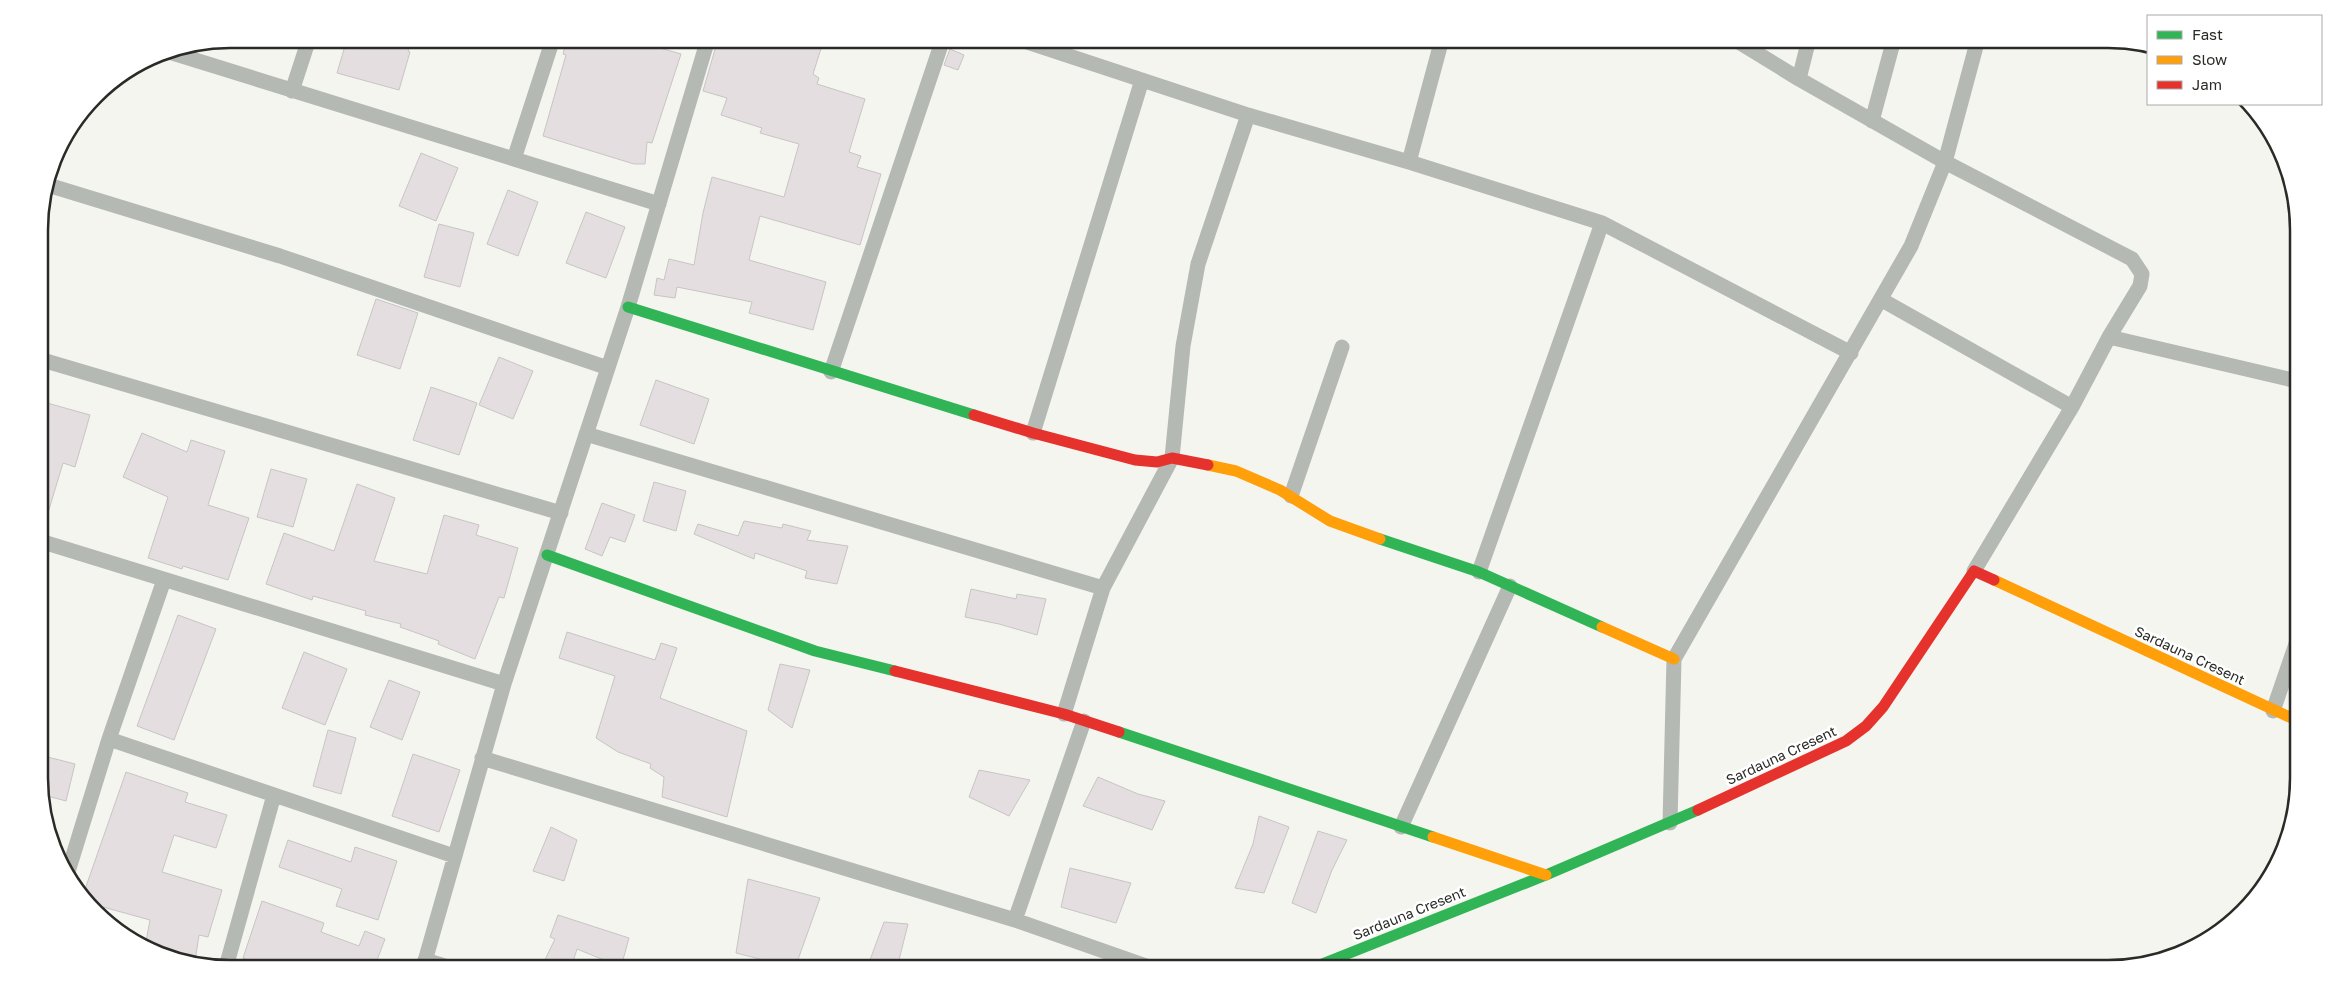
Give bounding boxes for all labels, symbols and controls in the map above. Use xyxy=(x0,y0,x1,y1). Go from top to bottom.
legend xyxy=(2147,15,2322,105)
text: Fast xyxy=(2192,25,2223,43)
text: Slow xyxy=(2192,50,2227,68)
text: Jam xyxy=(2192,75,2222,93)
street label: Sardauna Cresent xyxy=(2132,622,2248,688)
street label: Sardauna Cresent xyxy=(1723,722,1839,788)
street label: Sardauna Cresent xyxy=(1350,883,1468,943)

